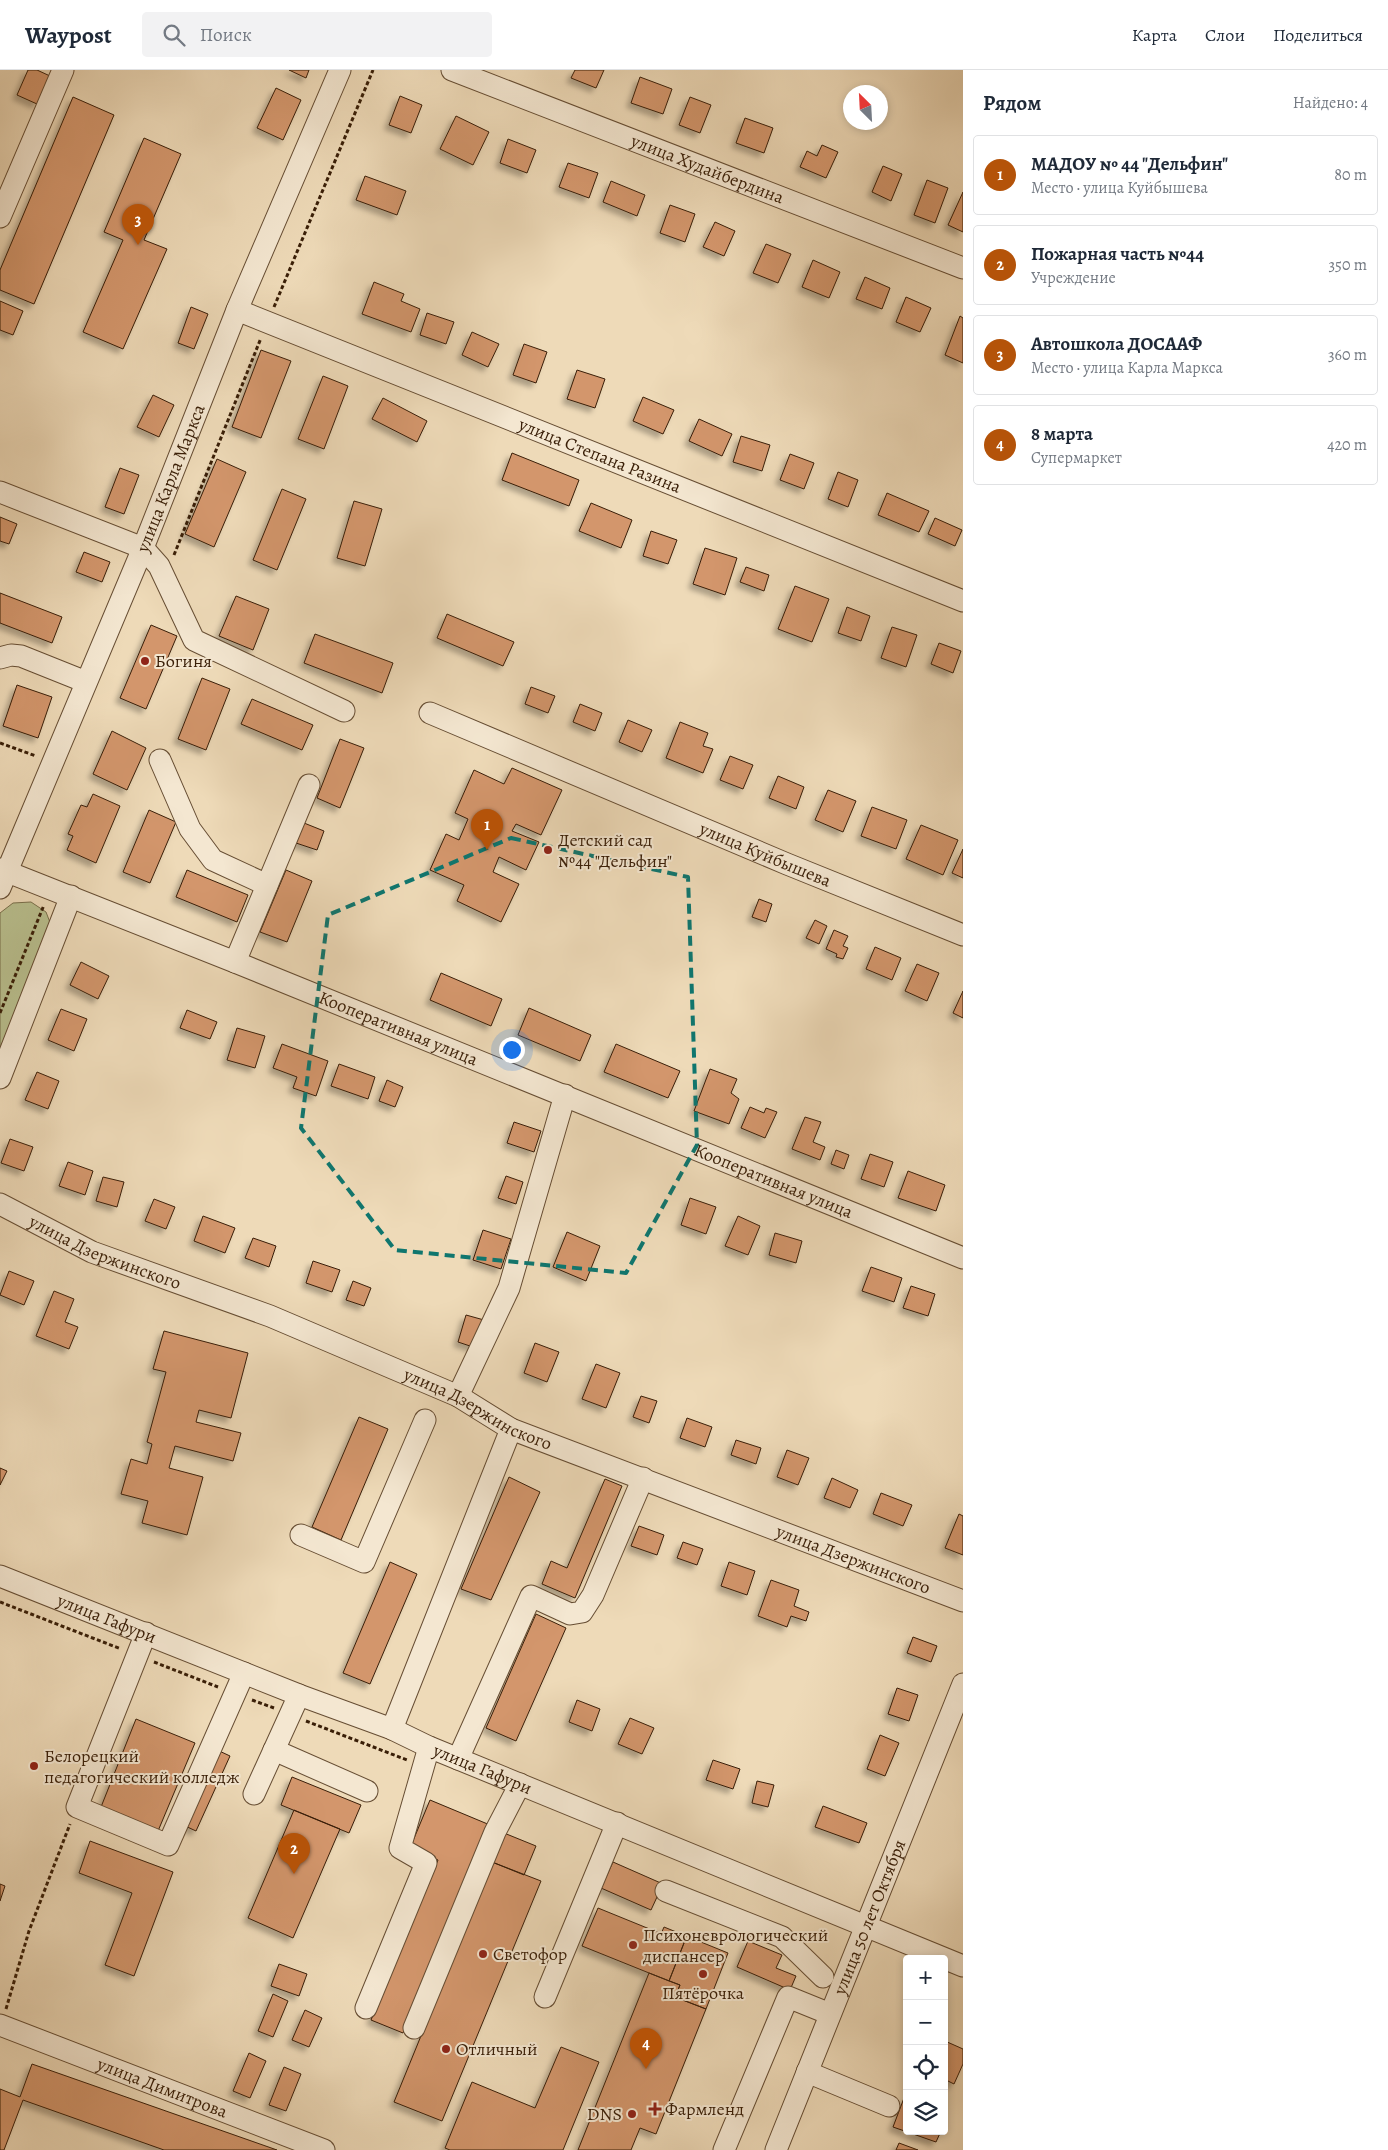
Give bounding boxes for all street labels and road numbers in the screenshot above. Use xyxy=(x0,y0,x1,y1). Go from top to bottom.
street label: улица Худайбердина xyxy=(627,128,788,210)
street label: улица Карла Маркса xyxy=(130,400,211,557)
street label: улица Степана Разина xyxy=(514,412,685,499)
street label: улица Куйбышева xyxy=(695,816,835,893)
street label: Кооперативная улица xyxy=(315,985,482,1072)
street label: Кооперативная улица xyxy=(690,1138,857,1224)
street label: улица Дзержинского xyxy=(24,1209,184,1295)
street label: улица Дзержинского xyxy=(399,1362,555,1455)
street label: улица Дзержинского xyxy=(772,1519,934,1600)
street label: улица Гафури xyxy=(53,1588,160,1649)
street label: улица Гафури xyxy=(429,1738,536,1800)
street label: улица 50 лет Октября xyxy=(827,1836,911,1999)
street label: улица Димитрова xyxy=(93,2051,232,2124)

